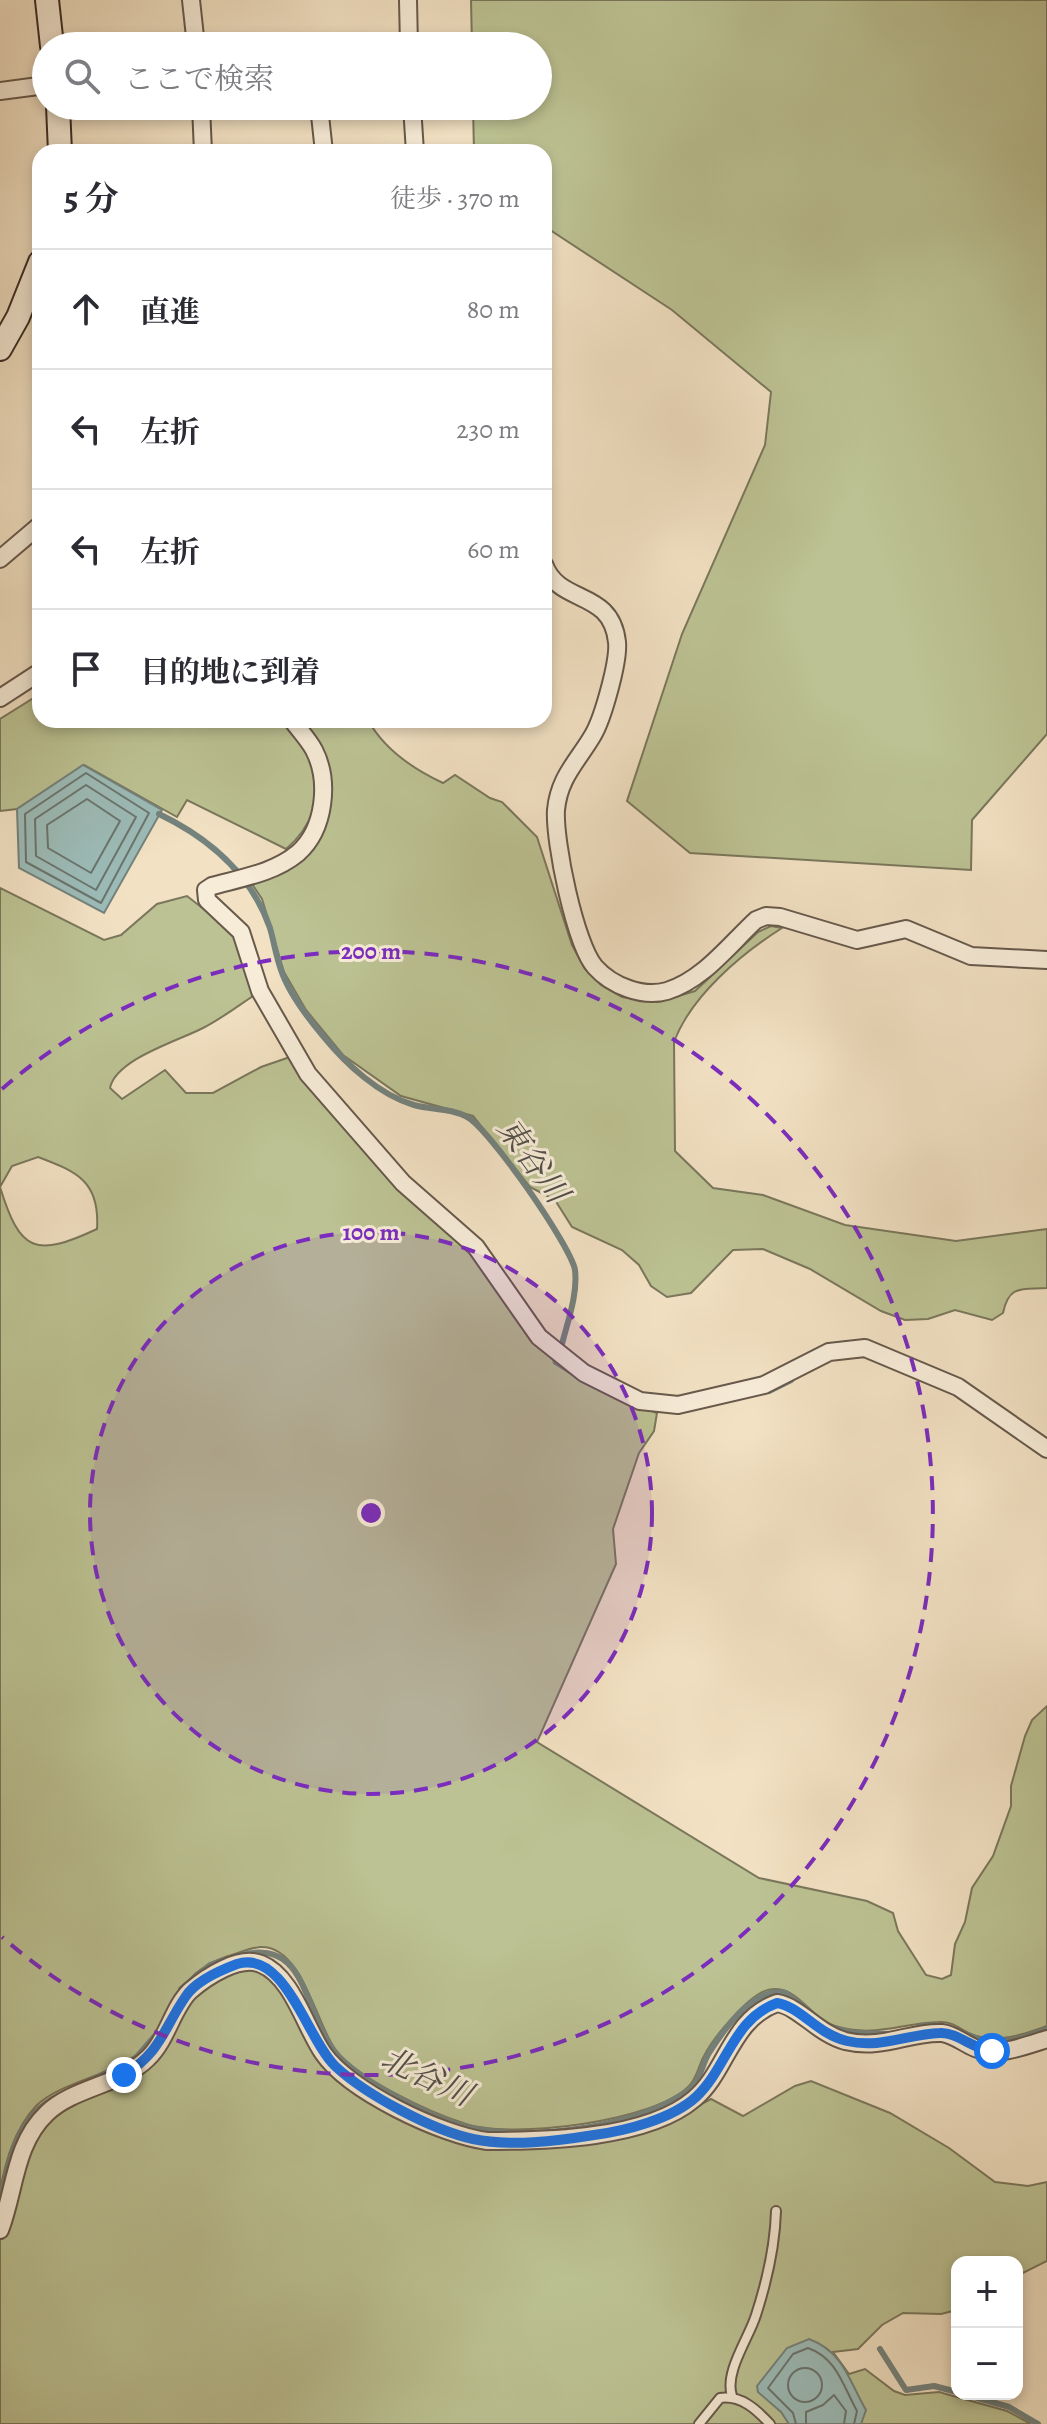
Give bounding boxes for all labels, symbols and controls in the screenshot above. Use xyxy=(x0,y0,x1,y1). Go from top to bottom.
search box xyxy=(32,32,552,120)
icon: search xyxy=(60,54,104,98)
text: ここで検索 xyxy=(124,59,274,99)
text: 5 分 xyxy=(64,175,118,222)
text: 徒歩 · 370 m xyxy=(390,181,520,216)
icon: ahead xyxy=(64,287,108,331)
text: 直進 xyxy=(140,292,200,332)
text: 80 m xyxy=(467,292,520,327)
icon: left xyxy=(64,407,108,451)
text: 左折 xyxy=(140,412,200,452)
text: 230 m xyxy=(456,412,520,447)
icon: left xyxy=(64,527,108,571)
text: 左折 xyxy=(140,532,200,572)
text: 60 m xyxy=(467,532,520,567)
icon: arrive xyxy=(64,647,108,691)
text: 目的地に到着 xyxy=(140,652,320,692)
text: 200 m xyxy=(341,935,401,967)
water label: 東谷川 xyxy=(487,1108,581,1214)
text: 100 m xyxy=(342,1216,400,1248)
centre of rings xyxy=(357,1499,385,1527)
route start xyxy=(974,2033,1010,2069)
water label: 北谷川 xyxy=(374,2036,483,2117)
route end xyxy=(106,2057,142,2093)
map controls xyxy=(951,2256,1023,2400)
button: + xyxy=(951,2256,1023,2328)
button: − xyxy=(951,2328,1023,2400)

